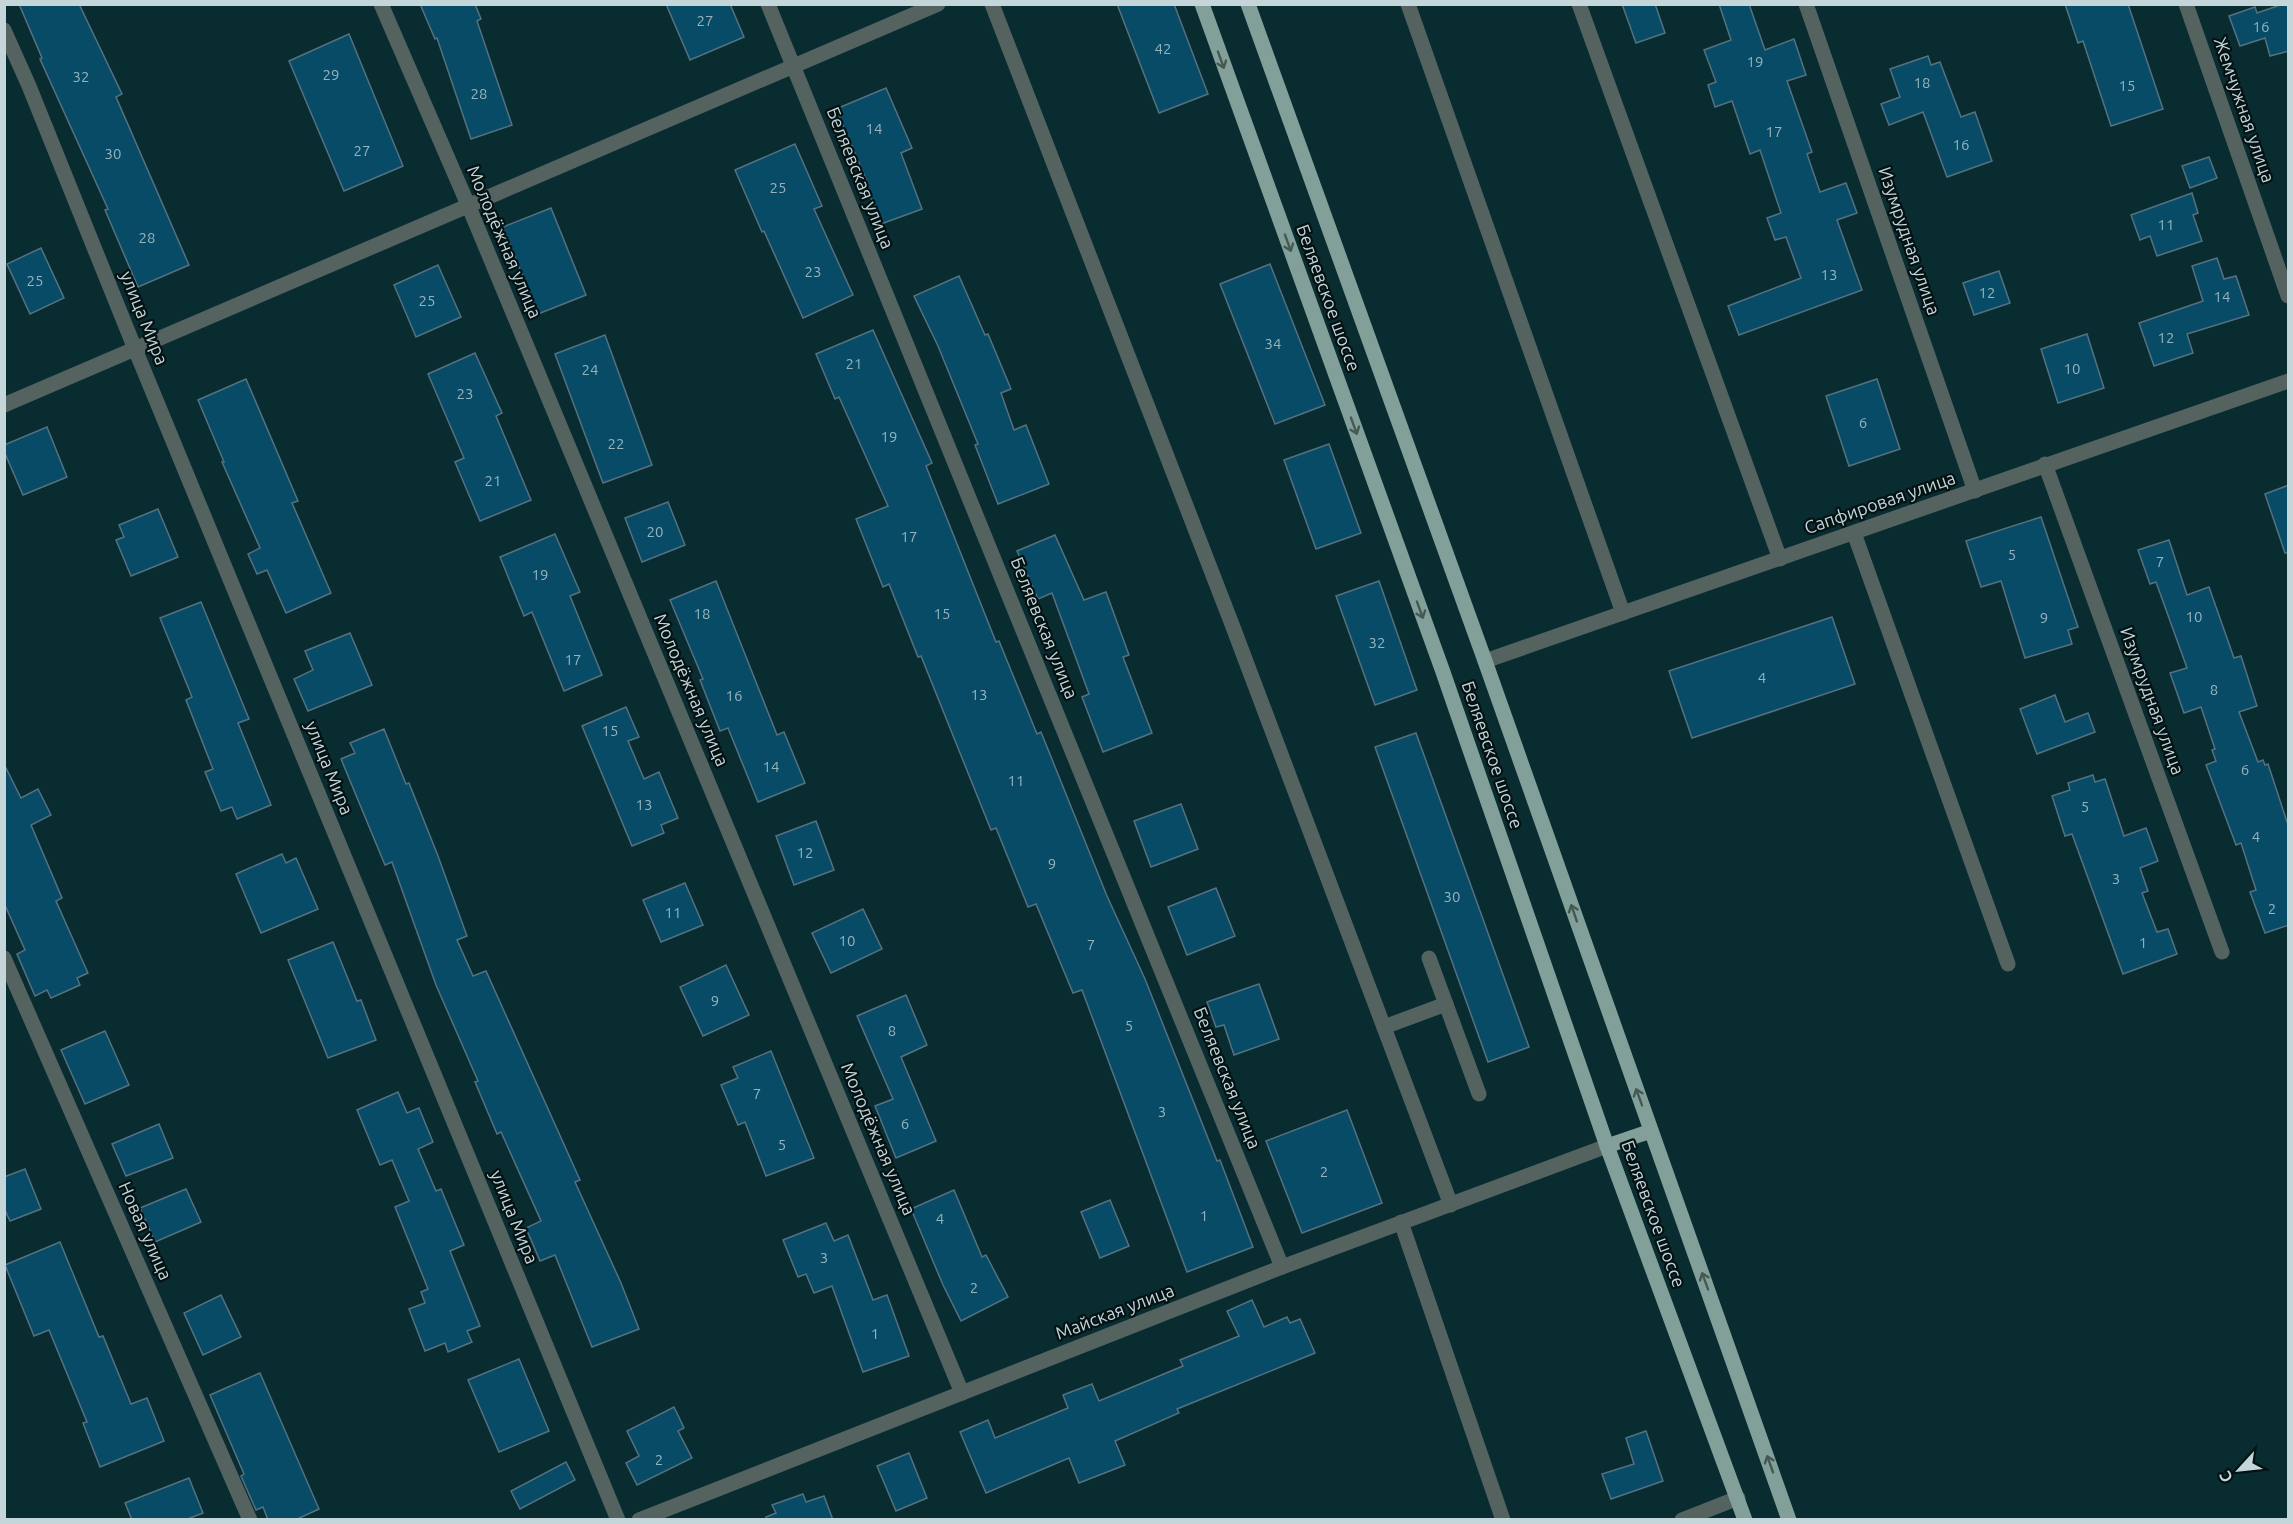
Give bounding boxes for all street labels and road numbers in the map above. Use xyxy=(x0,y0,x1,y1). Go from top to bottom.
street label: Жемчужная улица xyxy=(2211,34,2279,185)
street label: Беляевская улица xyxy=(823,104,898,251)
street label: Молодёжная улица xyxy=(464,162,546,321)
street label: Изумрудная улица xyxy=(1875,164,1945,317)
street label: Беляевское шоссе xyxy=(1293,222,1365,374)
street label: улица Мира xyxy=(117,268,173,367)
street label: Сапфировая улица xyxy=(1802,467,1958,537)
street label: Беляевская улица xyxy=(1007,554,1082,701)
street label: Молодёжная улица xyxy=(651,610,733,769)
street label: Изумрудная улица xyxy=(2117,624,2189,777)
street label: Беляевское шоссе xyxy=(1458,678,1528,831)
street label: улица Мира xyxy=(302,718,358,817)
street label: Беляевская улица xyxy=(1190,1004,1265,1151)
street label: Молодёжная улица xyxy=(838,1059,920,1218)
street label: Беляевское шоссе xyxy=(1618,1138,1690,1290)
street label: улица Мира xyxy=(487,1167,543,1266)
street label: Новая улица xyxy=(115,1178,176,1283)
street label: Майская улица xyxy=(1052,1279,1177,1343)

